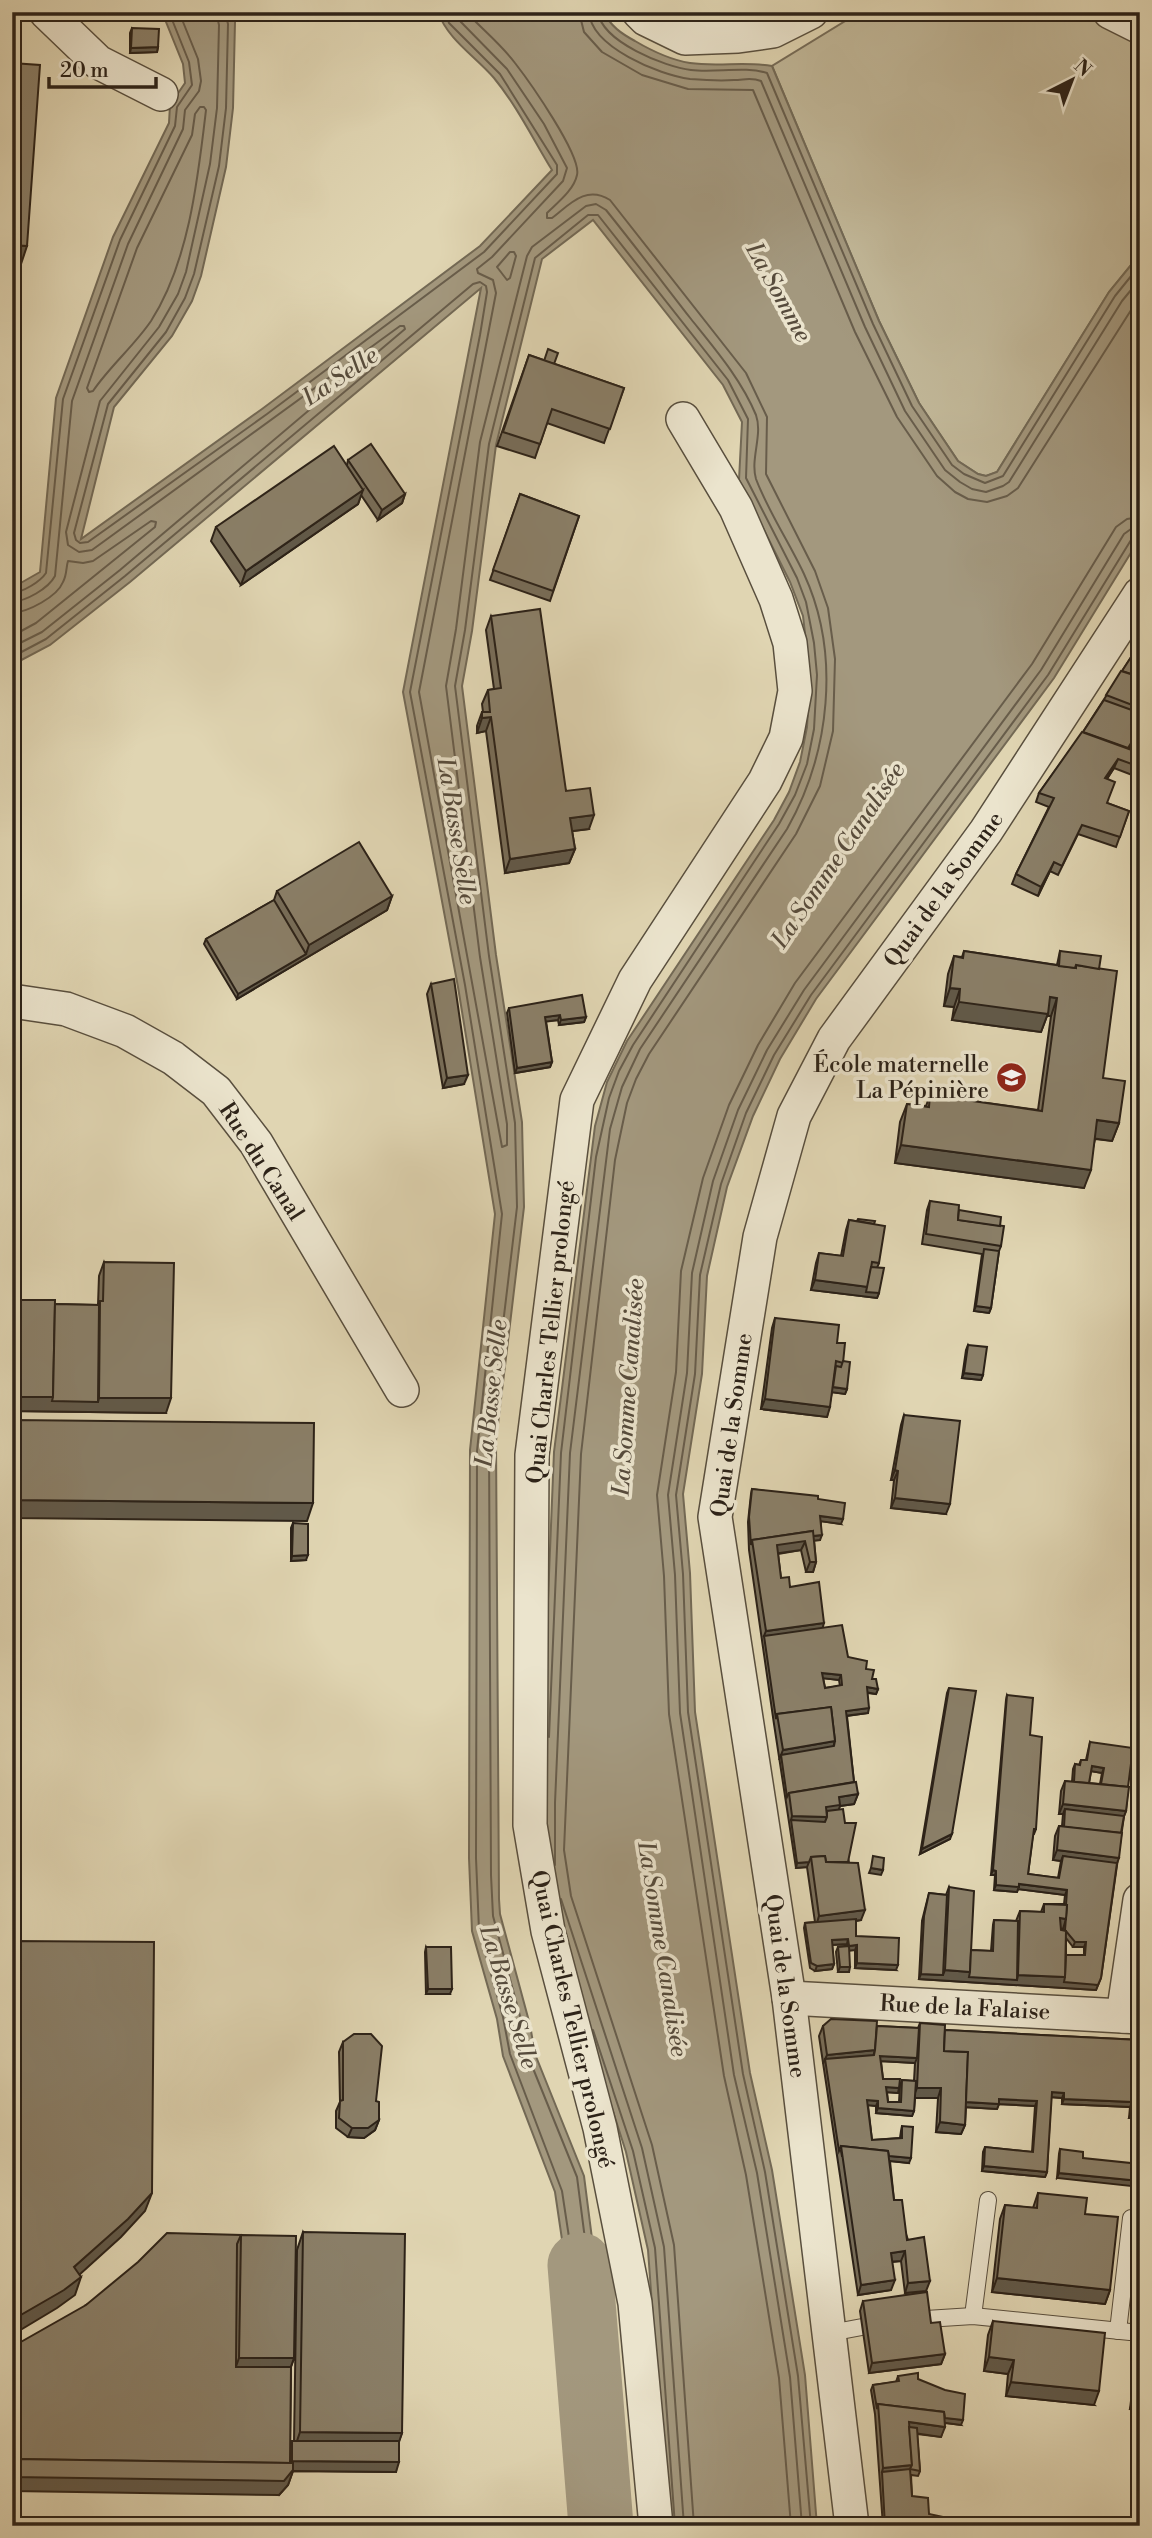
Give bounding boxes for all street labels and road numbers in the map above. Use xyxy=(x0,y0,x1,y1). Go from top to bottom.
street label: Quai de la Somme xyxy=(878,806,1010,973)
street label: Rue du Canal xyxy=(212,1097,310,1226)
street label: Quai Charles Tellier prolongé xyxy=(521,1179,581,1485)
street label: Quai de la Somme xyxy=(705,1331,759,1519)
street label: Quai Charles Tellier prolongé xyxy=(524,1868,620,2171)
street label: Quai de la Somme xyxy=(758,1892,812,2080)
street label: Rue de la Falaise xyxy=(879,1990,1051,2026)

